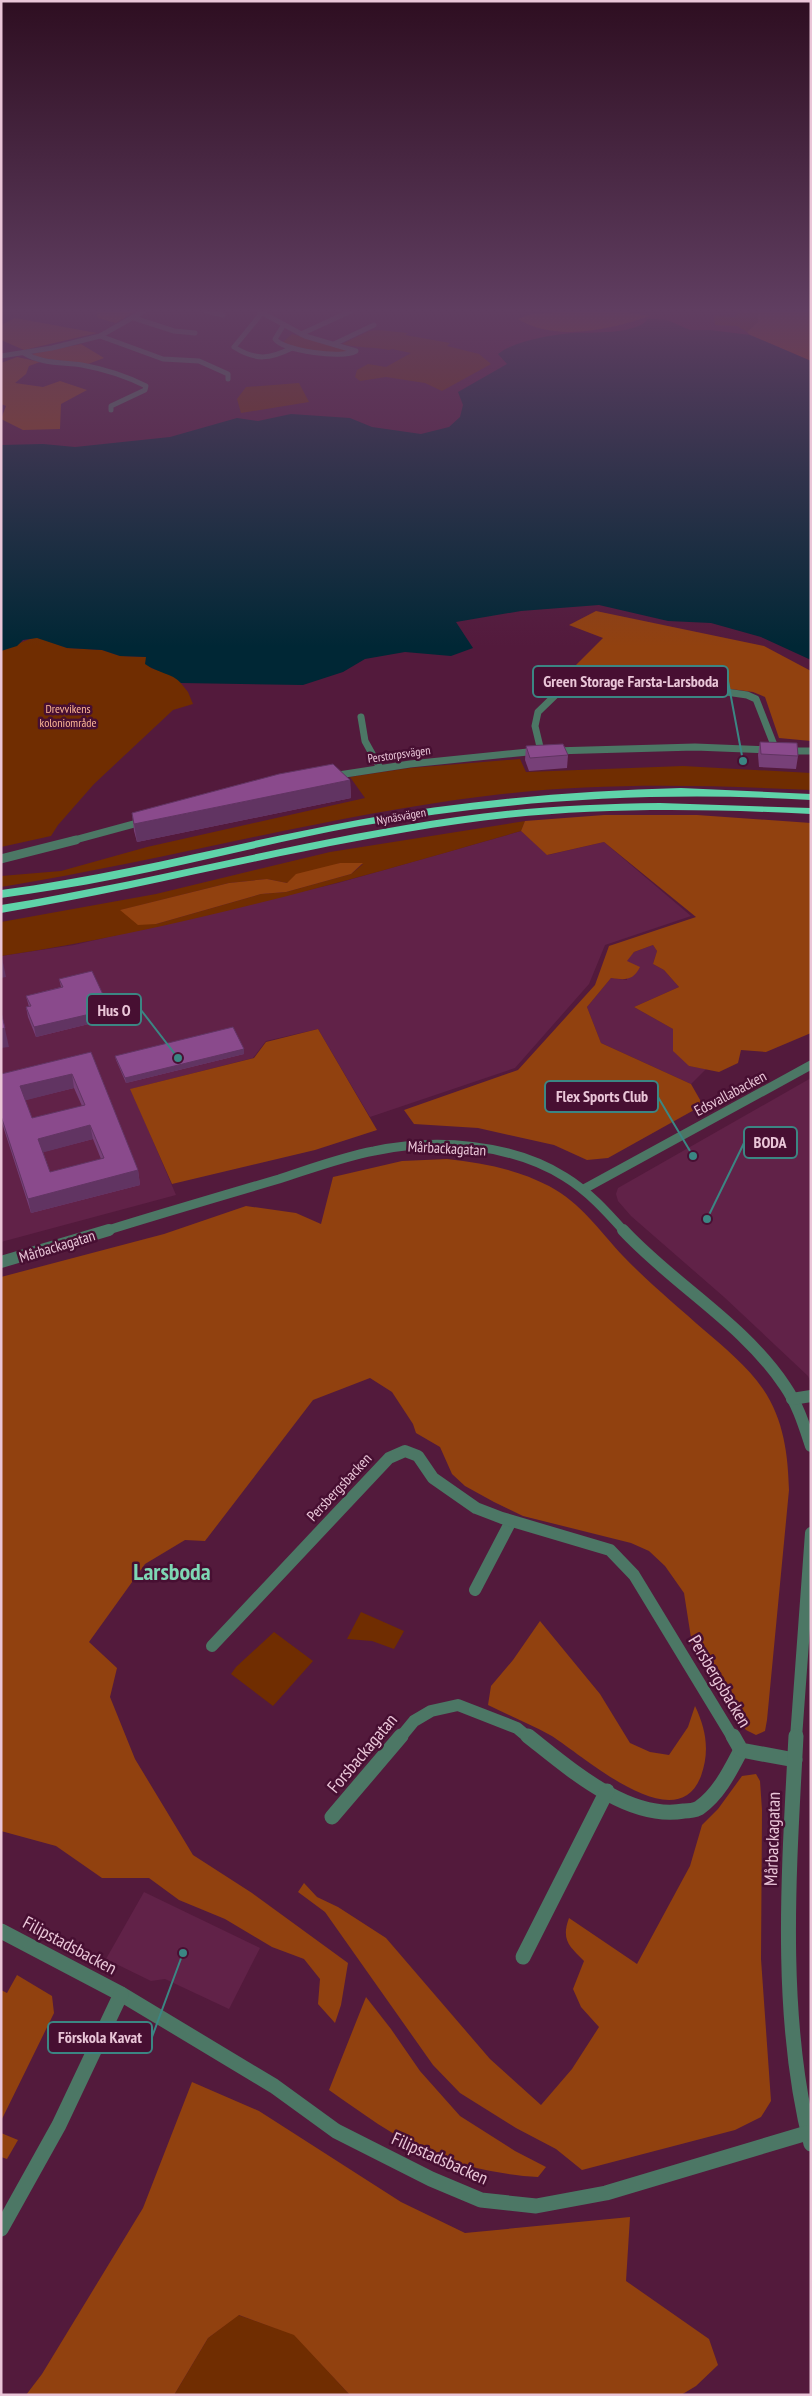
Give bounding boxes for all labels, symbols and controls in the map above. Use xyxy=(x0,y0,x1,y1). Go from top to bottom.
callout: Green Storage Farsta-Larsboda xyxy=(533,666,728,697)
text: Green Storage Farsta-Larsboda xyxy=(543,671,719,691)
park label: Drevvikens koloniområde xyxy=(40,701,96,730)
street label: Perstorpsvägen xyxy=(367,742,431,766)
street label: Nynäsvägen xyxy=(375,804,427,828)
callout: Hus O xyxy=(87,994,141,1025)
text: Hus O xyxy=(97,1000,131,1020)
street label: Edsvallabacken xyxy=(691,1066,769,1120)
callout: Flex Sports Club xyxy=(545,1081,658,1112)
text: Flex Sports Club xyxy=(556,1086,648,1106)
callout: BODA xyxy=(744,1127,797,1158)
text: BODA xyxy=(754,1132,787,1152)
street label: Mårbackagatan xyxy=(407,1136,487,1160)
street label: Mårbackagatan xyxy=(17,1225,97,1267)
street label: Persbergsbacken xyxy=(303,1449,375,1525)
district label: Larsboda xyxy=(133,1556,211,1587)
street label: Persbergsbacken xyxy=(683,1631,757,1731)
street label: Forsbackagatan xyxy=(322,1709,402,1797)
street label: Mårbackagatan xyxy=(759,1792,785,1886)
street label: Filipstadsbacken xyxy=(19,1911,121,1979)
callout: Förskola Kavat xyxy=(48,2022,152,2053)
text: Förskola Kavat xyxy=(58,2027,142,2047)
street label: Filipstadsbacken xyxy=(388,2127,492,2189)

